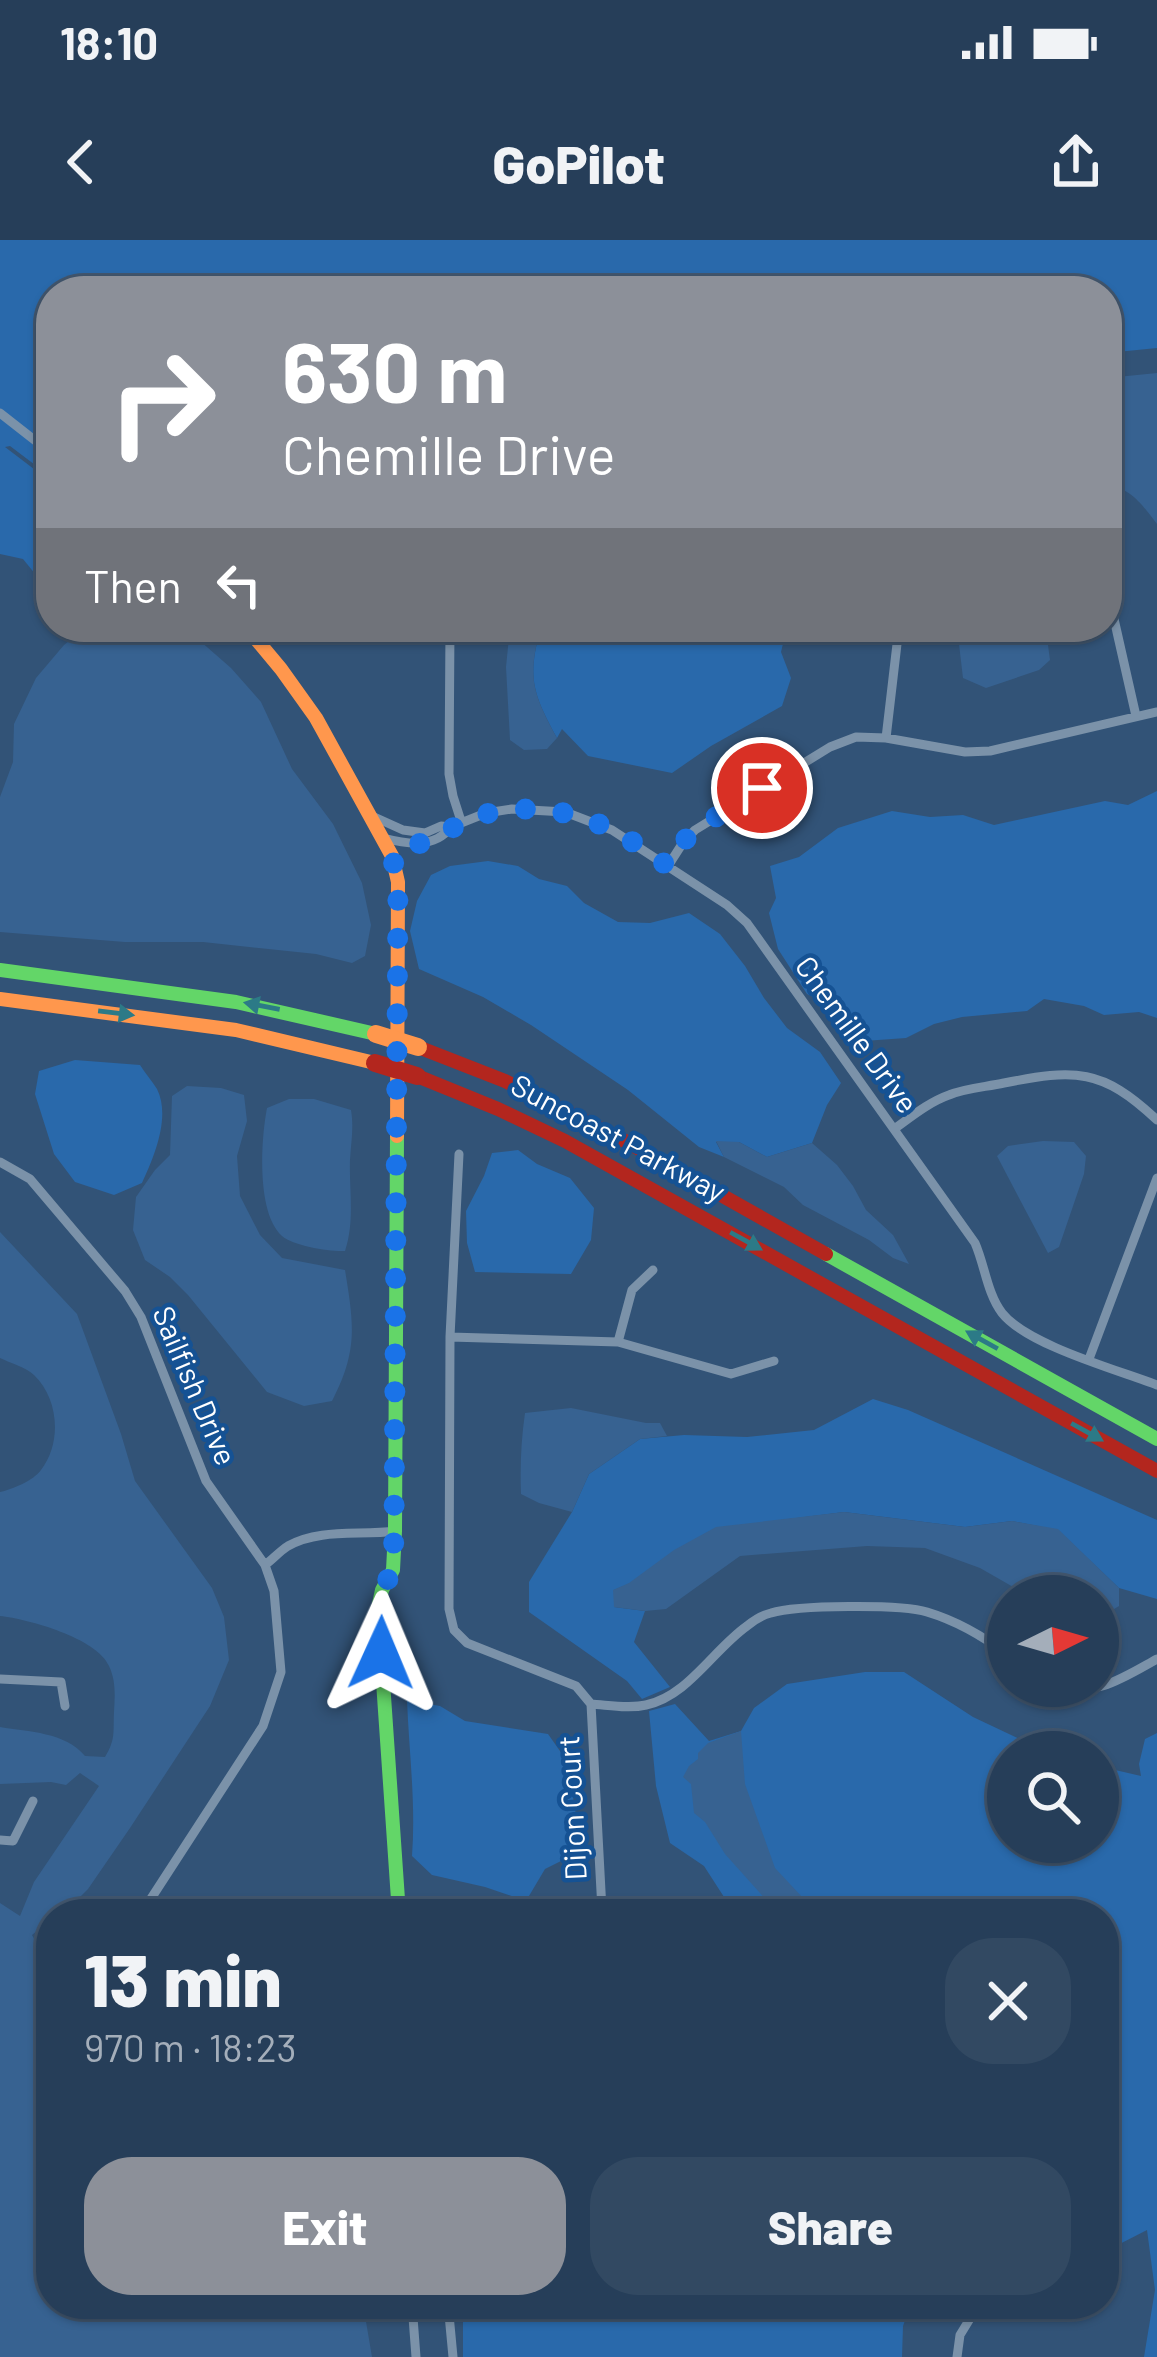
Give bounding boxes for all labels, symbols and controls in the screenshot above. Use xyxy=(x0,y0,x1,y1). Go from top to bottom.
text: 18:10 xyxy=(60,15,158,69)
icon: back xyxy=(48,129,114,195)
icon: share xyxy=(1043,129,1109,195)
text: GoPilot xyxy=(492,130,665,195)
text: 630 m xyxy=(282,319,507,420)
icon: right xyxy=(84,324,240,480)
text: Chemille Drive xyxy=(282,421,615,486)
icon: left xyxy=(206,552,272,618)
text: Then xyxy=(84,558,182,612)
pin xyxy=(711,737,813,839)
icon: arrive xyxy=(729,755,795,821)
street label: Chemille Drive xyxy=(789,948,927,1119)
one-way arrow xyxy=(243,996,281,1015)
one-way arrow xyxy=(98,1004,135,1023)
street label: Suncoast Parkway xyxy=(506,1066,732,1209)
one-way arrow xyxy=(729,1230,764,1251)
street label: Sailfish Drive xyxy=(146,1300,245,1470)
one-way arrow xyxy=(965,1331,998,1352)
one-way arrow xyxy=(1069,1421,1104,1442)
north arrow xyxy=(987,1575,1119,1707)
map controls xyxy=(987,1575,1119,1863)
position arrow xyxy=(318,1590,444,1716)
button: search xyxy=(987,1731,1119,1863)
street label: Dijon Court xyxy=(549,1735,593,1881)
text: 13 min xyxy=(84,1935,282,2021)
button: close xyxy=(945,1938,1071,2064)
text: 970 m · 18:23 xyxy=(84,2023,297,2070)
button: Exit xyxy=(84,2157,566,2295)
button: Share xyxy=(590,2157,1071,2295)

